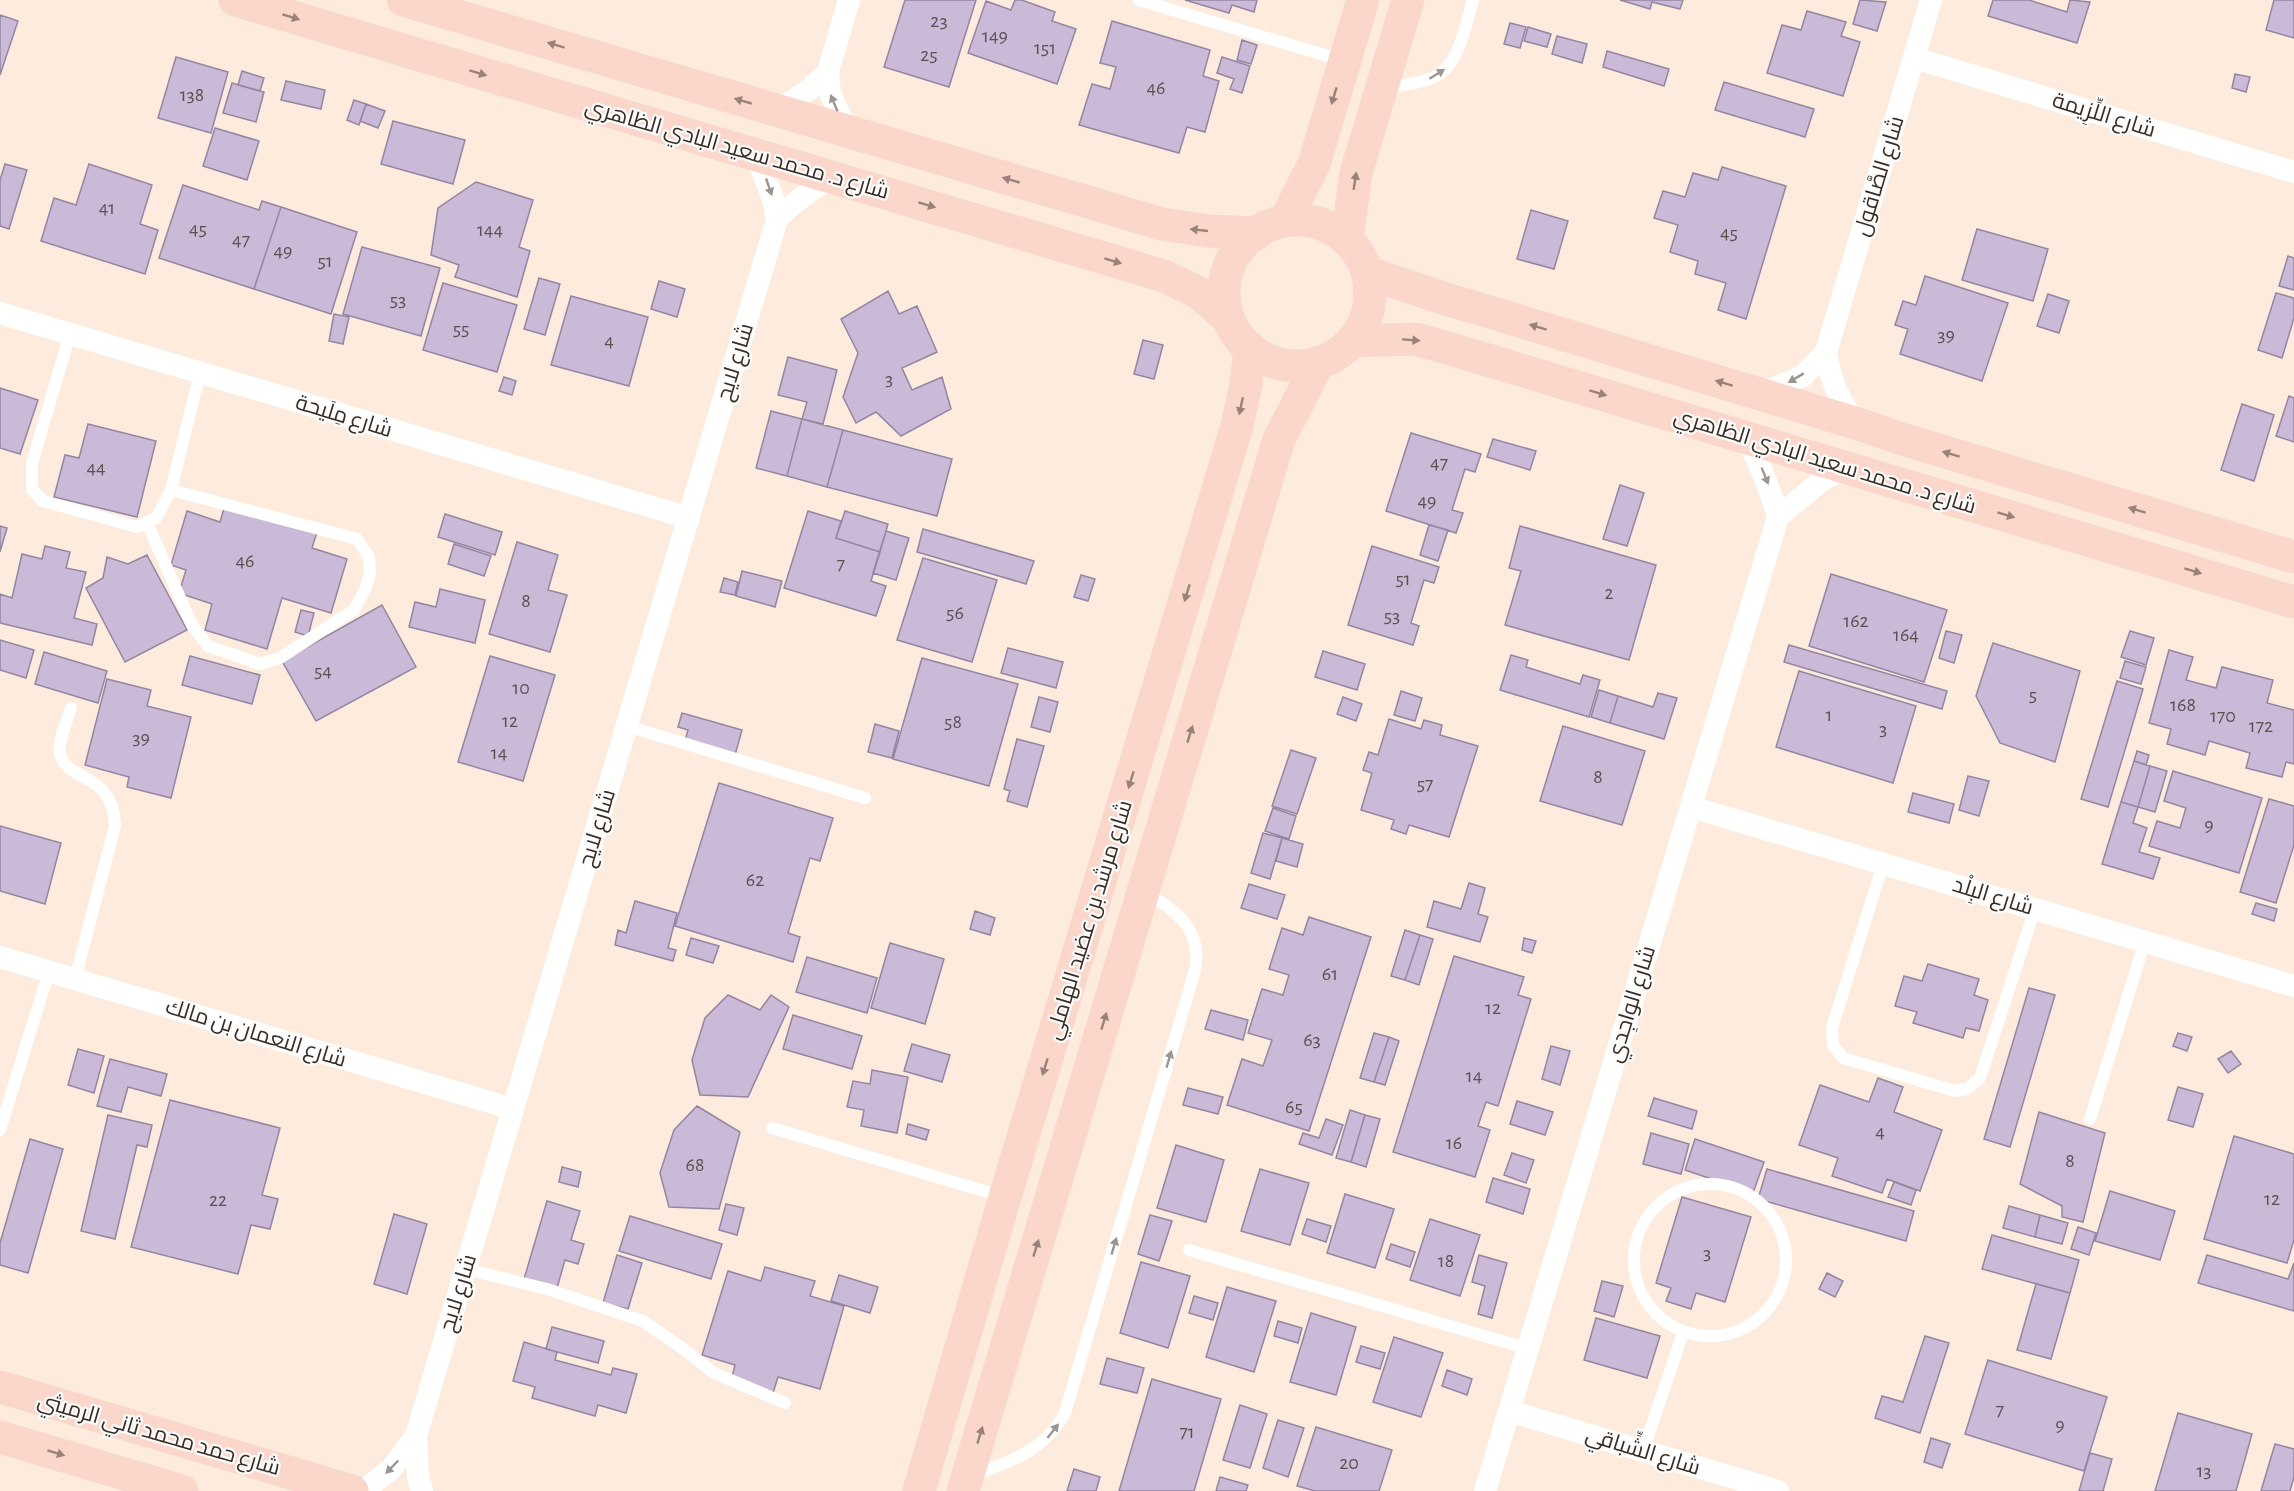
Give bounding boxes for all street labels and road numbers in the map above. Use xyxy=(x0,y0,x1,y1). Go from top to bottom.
street label: شارع اللِّزِيمة xyxy=(2049,84,2160,144)
street label: شارع د. محمد سعيد البادي الظاهري xyxy=(581,95,891,208)
street label: شارع الصَّاقول xyxy=(1850,113,1911,239)
street label: شارع لايح xyxy=(713,320,760,404)
street label: شارع مِلَيحة xyxy=(292,391,395,444)
street label: شارع د. محمد سعيد البادي الظاهري xyxy=(1670,404,1979,522)
street label: شارع لايح xyxy=(575,786,622,870)
street label: شارع مرشد بن عضيد الهاملي xyxy=(1042,798,1141,1044)
street label: شارع البِلْد xyxy=(1949,870,2037,922)
street label: شارع الواجِدي xyxy=(1603,943,1664,1066)
street label: شارع النعمان بن مالك xyxy=(162,995,349,1074)
street label: شارع لايح xyxy=(436,1251,483,1335)
street label: شارع حمد محمد ثاني الرميثي xyxy=(34,1389,283,1484)
street label: شارع الشِّباقي xyxy=(1582,1415,1705,1484)

